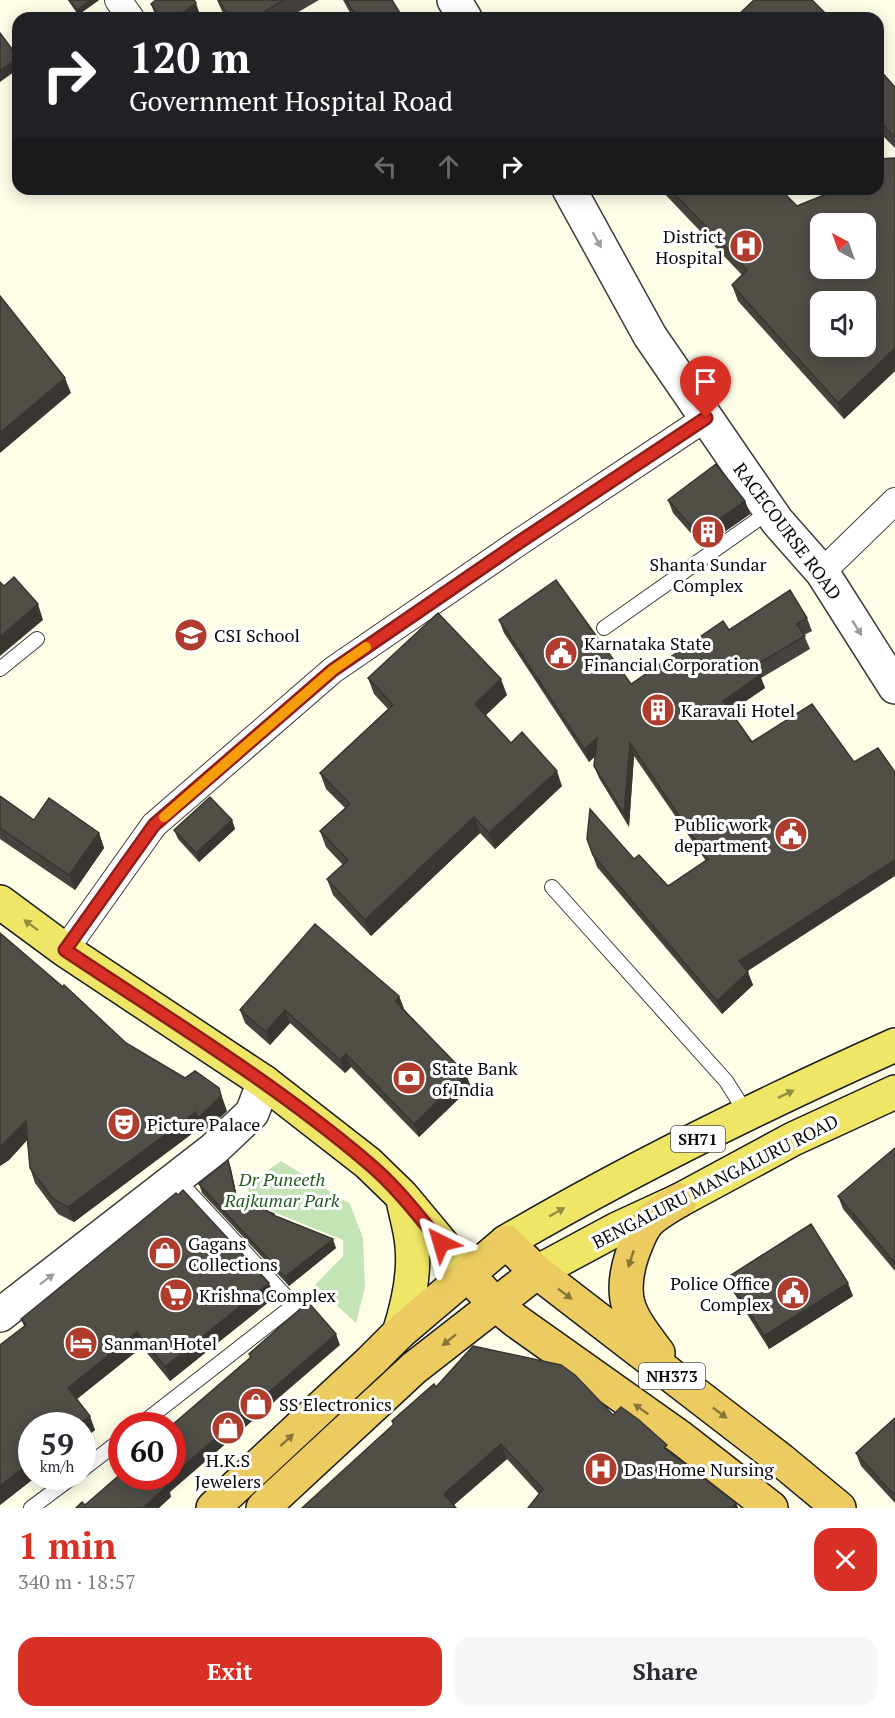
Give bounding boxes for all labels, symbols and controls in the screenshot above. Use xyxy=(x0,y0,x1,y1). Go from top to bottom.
text: 120 m xyxy=(129,29,250,85)
icon: right xyxy=(30,36,108,114)
text: Government Hospital Road xyxy=(129,83,453,119)
icon: left xyxy=(369,150,402,183)
icon: ahead xyxy=(432,150,465,183)
icon: right xyxy=(495,150,528,183)
north arrow xyxy=(810,213,876,279)
map controls xyxy=(810,213,876,357)
place label: District Hospital xyxy=(655,224,723,269)
hospital icon: District Hospital xyxy=(728,228,764,264)
one-way arrow xyxy=(592,232,602,249)
button: sound xyxy=(810,291,876,357)
pin xyxy=(680,356,731,418)
icon: arrive xyxy=(689,365,722,398)
street label: RACECOURSE ROAD xyxy=(729,458,847,604)
building icon: Shanta Sundar Complex xyxy=(690,514,726,550)
place label: Shanta Sundar Complex xyxy=(650,552,766,597)
school or university icon: CSI School xyxy=(173,617,209,653)
one-way arrow xyxy=(852,620,863,636)
place label: CSI School xyxy=(214,623,300,647)
place label: Karnataka State Financial Corporation xyxy=(584,631,760,676)
public building icon: Karnataka State Financial Corporation xyxy=(543,635,579,671)
building icon: Karavali Hotel xyxy=(640,692,676,728)
place label: Karavali Hotel xyxy=(681,698,795,722)
place label: Public work department xyxy=(674,812,769,857)
public building icon: Public work department xyxy=(773,816,809,852)
one-way arrow xyxy=(23,919,38,931)
place label: State Bank of India xyxy=(432,1056,518,1101)
bank icon: State Bank of India xyxy=(391,1060,427,1096)
one-way arrow xyxy=(778,1090,795,1099)
theatre icon: Picture Palace xyxy=(106,1106,142,1142)
street label: BENGALURU MANGALURU ROAD xyxy=(588,1108,842,1254)
place label: Picture Palace xyxy=(147,1112,260,1136)
road number: SH71 xyxy=(671,1126,725,1152)
park label: Dr Puneeth Rajkumar Park xyxy=(224,1167,340,1212)
one-way arrow xyxy=(549,1207,566,1217)
position arrow xyxy=(409,1211,473,1275)
place label: Gagans Collections xyxy=(188,1231,278,1276)
shop icon: Gagans Collections xyxy=(147,1235,183,1271)
one-way arrow xyxy=(626,1250,635,1268)
place label: Police Office Complex xyxy=(670,1271,771,1316)
one-way arrow xyxy=(39,1274,54,1286)
public building icon: Police Office Complex xyxy=(775,1275,811,1311)
supermarket icon: Krishna Complex xyxy=(158,1277,194,1313)
place label: Krishna Complex xyxy=(199,1283,336,1307)
one-way arrow xyxy=(558,1288,573,1300)
hotel icon: Sanman Hotel xyxy=(63,1325,99,1361)
place label: Sanman Hotel xyxy=(104,1331,217,1355)
one-way arrow xyxy=(442,1334,457,1346)
road number: NH373 xyxy=(639,1363,705,1389)
shop icon: SS Electronics xyxy=(238,1386,274,1422)
place label: SS Electronics xyxy=(279,1392,392,1416)
one-way arrow xyxy=(634,1403,650,1415)
one-way arrow xyxy=(712,1407,728,1419)
shop icon: H.K.S Jewelers xyxy=(210,1410,246,1446)
speed limit sign: 60 xyxy=(108,1412,186,1490)
text: 59 xyxy=(40,1424,74,1464)
one-way arrow xyxy=(280,1434,294,1448)
place label: H.K.S Jewelers xyxy=(195,1448,261,1493)
hospital icon: Das Home Nursing xyxy=(583,1451,619,1487)
text: km/h xyxy=(40,1456,74,1476)
place label: Das Home Nursing xyxy=(624,1457,774,1481)
text: 1 min xyxy=(18,1522,116,1569)
button: close xyxy=(814,1528,877,1591)
text: 340 m · 18:57 xyxy=(18,1568,136,1595)
button: Exit xyxy=(18,1637,442,1706)
button: Share xyxy=(454,1637,877,1706)

